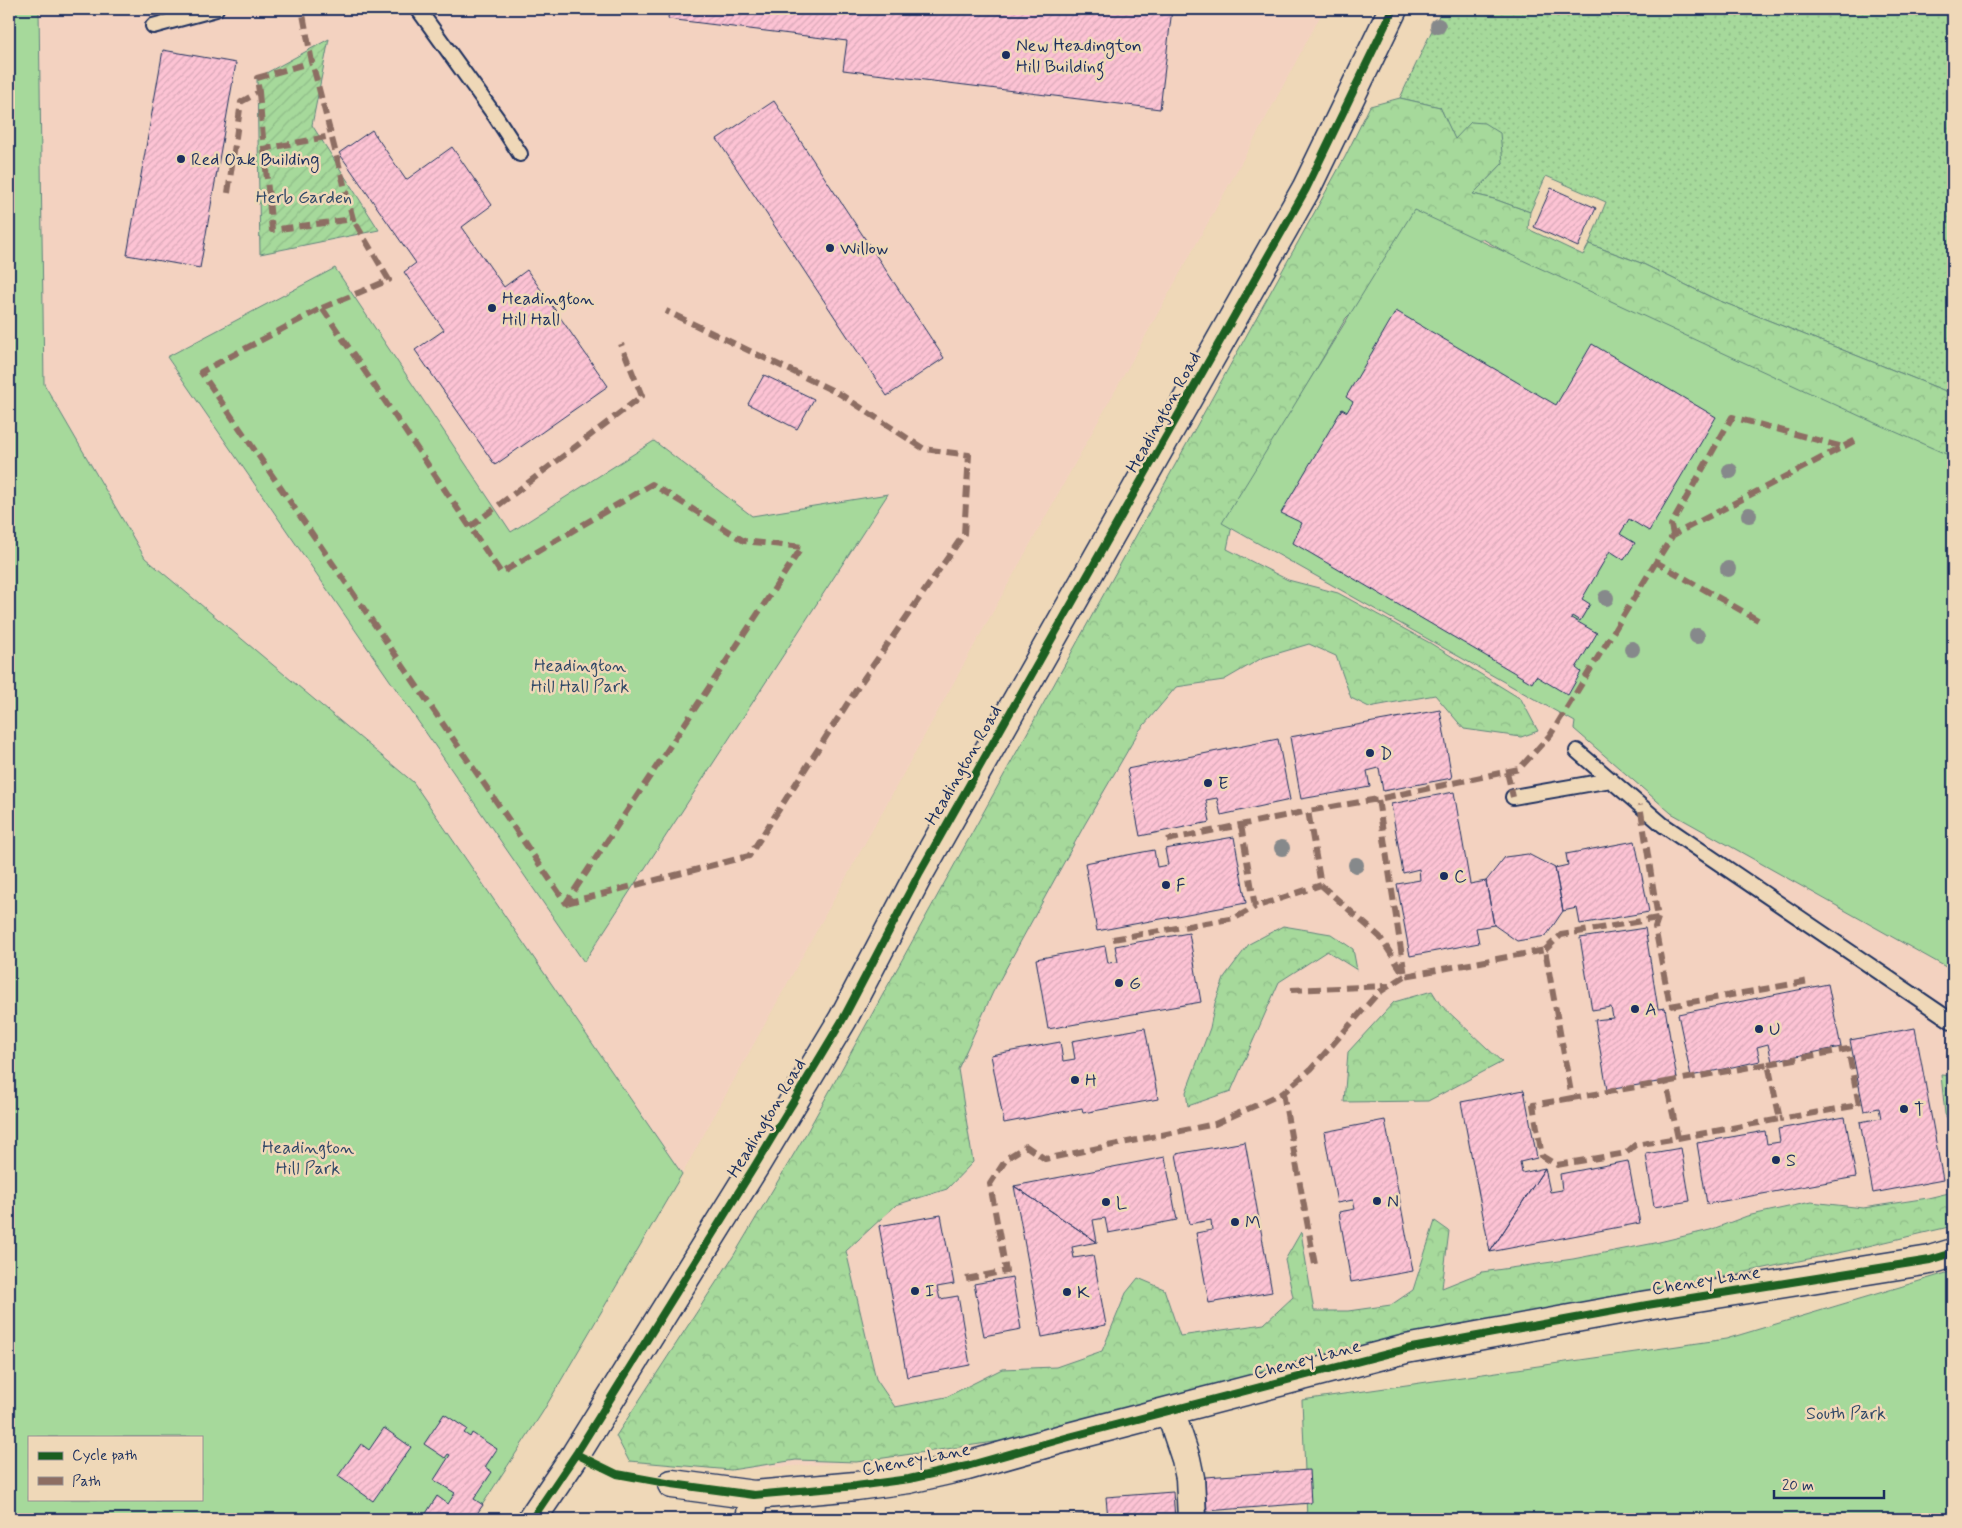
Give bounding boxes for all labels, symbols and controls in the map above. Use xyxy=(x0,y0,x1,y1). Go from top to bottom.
place label: New Headington Hill Building xyxy=(1016,34,1142,81)
marker: New Headington Hill Building xyxy=(1000,49,1012,61)
place label: Red Oak Building xyxy=(191,148,319,173)
marker: Red Oak Building xyxy=(175,153,187,165)
park label: Herb Garden xyxy=(256,186,352,210)
place label: Willow xyxy=(840,237,888,261)
marker: Willow xyxy=(824,242,836,254)
place label: Headington Hill Hall xyxy=(502,287,594,332)
marker: Headington Hill Hall xyxy=(486,302,498,314)
street label: Headington Road xyxy=(1121,348,1207,477)
park label: Headington Hill Hall Park xyxy=(531,654,629,699)
street label: Headington Road xyxy=(920,701,1008,830)
place label: D xyxy=(1380,742,1392,766)
marker: D xyxy=(1364,747,1376,759)
place label: E xyxy=(1218,772,1229,796)
marker: E xyxy=(1202,777,1214,789)
place label: C xyxy=(1454,865,1467,889)
marker: C xyxy=(1438,870,1450,882)
place label: F xyxy=(1176,874,1186,898)
marker: F xyxy=(1160,879,1172,891)
place label: G xyxy=(1129,972,1141,996)
marker: G xyxy=(1113,977,1125,989)
place label: A xyxy=(1645,998,1657,1022)
marker: A xyxy=(1629,1003,1641,1015)
place label: U xyxy=(1769,1018,1781,1042)
marker: U xyxy=(1753,1023,1765,1035)
street label: Headington Road xyxy=(722,1055,812,1182)
place label: H xyxy=(1085,1069,1097,1093)
marker: H xyxy=(1069,1074,1081,1086)
place label: T xyxy=(1914,1098,1924,1122)
marker: T xyxy=(1898,1103,1910,1115)
park label: Headington Hill Park xyxy=(262,1136,354,1181)
place label: S xyxy=(1786,1149,1796,1173)
marker: S xyxy=(1770,1154,1782,1166)
place label: N xyxy=(1387,1190,1399,1214)
place label: L xyxy=(1116,1191,1127,1215)
marker: N xyxy=(1371,1195,1383,1207)
marker: L xyxy=(1100,1196,1112,1208)
place label: M xyxy=(1245,1211,1261,1235)
marker: M xyxy=(1229,1216,1241,1228)
street label: Cheney Lane xyxy=(1650,1261,1762,1301)
place label: I xyxy=(925,1280,935,1304)
place label: K xyxy=(1077,1281,1090,1305)
marker: I xyxy=(909,1285,921,1297)
marker: K xyxy=(1061,1286,1073,1298)
street label: Cheney Lane xyxy=(1251,1334,1363,1386)
park label: South Park xyxy=(1806,1402,1886,1426)
legend xyxy=(28,1436,202,1500)
street label: Cheney Lane xyxy=(860,1438,972,1482)
text: Cycle path xyxy=(72,1446,137,1466)
scale bar xyxy=(1774,1468,1884,1500)
text: Path xyxy=(72,1472,101,1492)
text: 20 m xyxy=(1782,1476,1814,1496)

